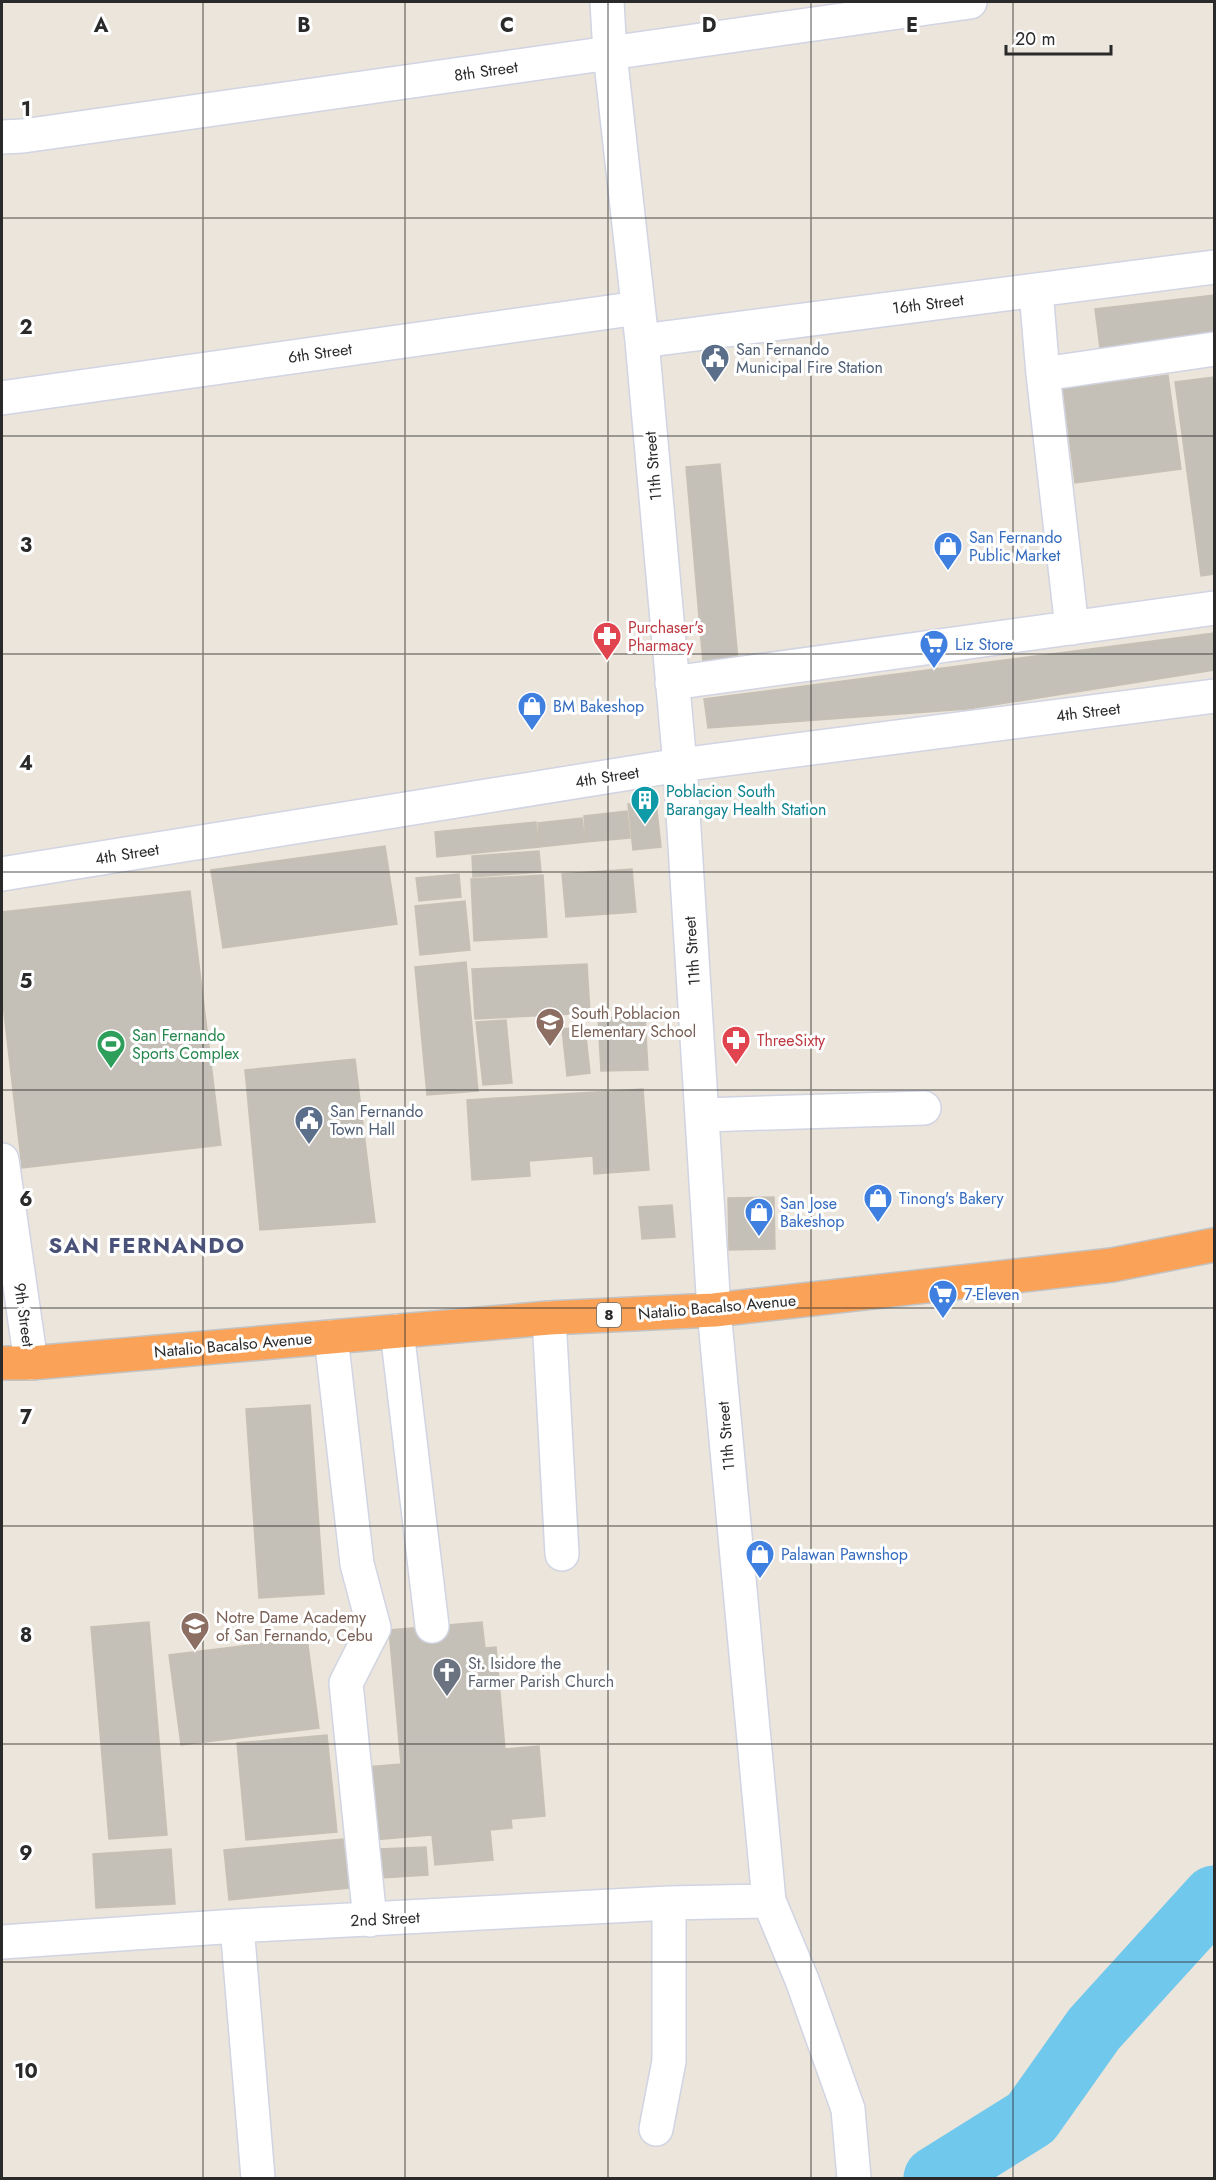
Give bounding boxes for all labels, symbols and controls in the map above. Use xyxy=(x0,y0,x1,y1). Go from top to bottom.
text: A xyxy=(93,11,109,40)
text: B xyxy=(297,11,311,40)
text: C xyxy=(500,11,514,40)
text: D xyxy=(702,11,716,40)
text: E xyxy=(906,11,918,40)
scale bar xyxy=(1006,18,1111,56)
text: 20 m xyxy=(1015,26,1055,52)
street label: 8th Street xyxy=(453,55,519,87)
text: 1 xyxy=(21,95,31,124)
street label: 16th Street xyxy=(891,288,965,320)
text: 2 xyxy=(19,313,33,342)
street label: 6th Street xyxy=(286,337,354,369)
place label: San Fernando Municipal Fire Station xyxy=(736,338,883,379)
public building icon: San Fernando Municipal Fire Station xyxy=(699,342,731,384)
street label: 11th Street xyxy=(638,430,667,502)
place label: San Fernando Public Market xyxy=(969,526,1063,567)
shop icon: San Fernando Public Market xyxy=(932,530,964,572)
text: 3 xyxy=(20,531,32,560)
place label: Purchaser's Pharmacy xyxy=(628,616,703,657)
pharmacy icon: Purchaser's Pharmacy xyxy=(591,620,623,662)
supermarket icon: Liz Store xyxy=(918,628,950,670)
place label: Liz Store xyxy=(955,633,1013,656)
shop icon: BM Bakeshop xyxy=(516,690,548,732)
place label: BM Bakeshop xyxy=(553,695,644,718)
street label: 4th Street xyxy=(1055,697,1122,727)
text: 4 xyxy=(19,749,33,778)
street label: 4th Street xyxy=(573,761,641,793)
place label: Poblacion South Barangay Health Station xyxy=(666,780,826,821)
building icon: Poblacion South Barangay Health Station xyxy=(629,784,661,826)
street label: 4th Street xyxy=(93,838,161,870)
street label: 11th Street xyxy=(678,915,706,987)
text: 5 xyxy=(20,967,33,996)
place label: South Poblacion Elementary School xyxy=(571,1002,696,1043)
school or university icon: South Poblacion Elementary School xyxy=(534,1006,566,1048)
place label: San Fernando Sports Complex xyxy=(132,1024,239,1065)
pharmacy icon: ThreeSixty xyxy=(720,1024,752,1066)
sports icon: San Fernando Sports Complex xyxy=(95,1028,127,1070)
place label: ThreeSixty xyxy=(757,1029,826,1052)
place label: San Fernando Town Hall xyxy=(330,1100,424,1141)
public building icon: San Fernando Town Hall xyxy=(293,1104,325,1146)
shop icon: Tinong's Bakery xyxy=(862,1182,894,1224)
text: 6 xyxy=(19,1185,33,1214)
place label: Tinong's Bakery xyxy=(899,1187,1005,1210)
place label: San Jose Bakeshop xyxy=(780,1192,844,1233)
shop icon: San Jose Bakeshop xyxy=(743,1196,775,1238)
district label: SAN FERNANDO xyxy=(49,1229,245,1261)
supermarket icon: 7-Eleven xyxy=(927,1278,959,1320)
street label: 9th Street xyxy=(8,1281,40,1349)
place label: 7-Eleven xyxy=(964,1283,1020,1306)
street label: Natalio Bacalso Avenue xyxy=(637,1289,797,1325)
road number: 8 xyxy=(597,1303,621,1327)
street label: Natalio Bacalso Avenue xyxy=(153,1327,313,1363)
street label: 11th Street xyxy=(711,1400,740,1472)
text: 7 xyxy=(20,1403,33,1432)
shop icon: Palawan Pawnshop xyxy=(744,1538,776,1580)
place label: Palawan Pawnshop xyxy=(781,1543,908,1566)
place label: Notre Dame Academy of San Fernando, Cebu xyxy=(216,1606,373,1647)
school or university icon: Notre Dame Academy of San Fernando, Cebu xyxy=(179,1610,211,1652)
text: 8 xyxy=(20,1621,32,1650)
place label: St. Isidore the Farmer Parish Church xyxy=(468,1652,614,1693)
church icon: St. Isidore the Farmer Parish Church xyxy=(431,1656,463,1698)
text: 9 xyxy=(19,1839,33,1868)
street label: 2nd Street xyxy=(350,1906,421,1932)
text: 10 xyxy=(14,2057,38,2086)

